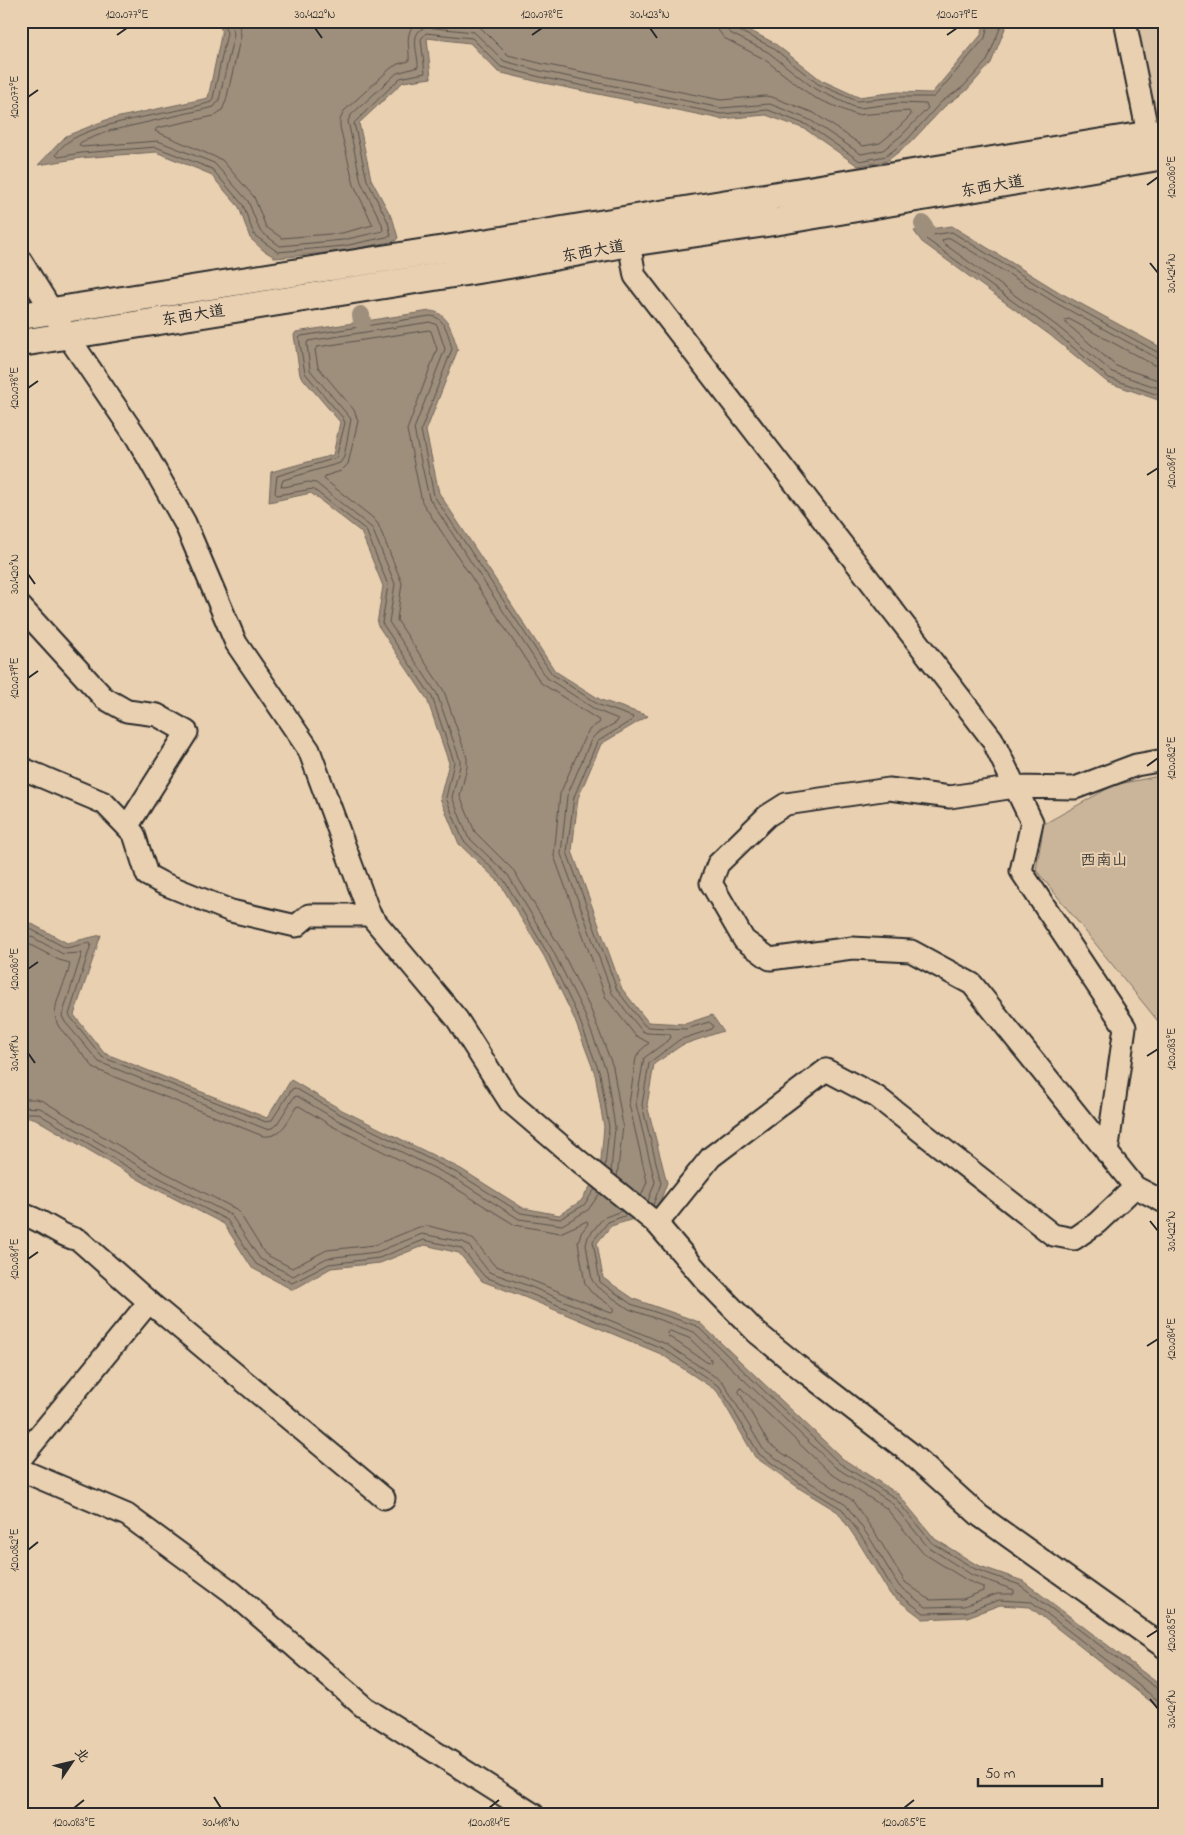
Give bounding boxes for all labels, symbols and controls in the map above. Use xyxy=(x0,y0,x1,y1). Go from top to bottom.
text: 120.077°E xyxy=(106,6,148,24)
text: 30.422°N xyxy=(295,6,335,24)
text: 120.078°E xyxy=(521,6,563,24)
text: 30.423°N xyxy=(630,6,670,24)
text: 120.079°E xyxy=(936,6,978,24)
text: 120.077°E xyxy=(6,76,24,118)
text: 120.080°E xyxy=(1163,156,1181,198)
street label: 东西大道 xyxy=(959,170,1026,204)
street label: 东西大道 xyxy=(560,235,627,269)
text: 30.424°N xyxy=(1163,253,1181,293)
street label: 东西大道 xyxy=(160,299,227,333)
text: 120.078°E xyxy=(6,367,24,409)
text: 120.081°E xyxy=(1163,447,1181,489)
text: 30.420°N xyxy=(6,554,24,594)
text: 120.079°E xyxy=(6,657,24,699)
text: 120.082°E xyxy=(1163,736,1181,780)
park label: 西南山 xyxy=(1080,849,1128,873)
text: 120.080°E xyxy=(6,948,24,990)
text: 120.083°E xyxy=(1163,1028,1181,1070)
text: 30.419°N xyxy=(6,1035,24,1071)
text: 30.422°N xyxy=(1163,1211,1181,1251)
text: 120.081°E xyxy=(6,1238,24,1280)
text: 120.084°E xyxy=(1163,1318,1181,1360)
text: 120.082°E xyxy=(6,1528,24,1572)
text: 120.085°E xyxy=(1163,1608,1181,1652)
text: 30.421°N xyxy=(1163,1690,1181,1728)
north arrow xyxy=(48,1738,98,1788)
text: 北 xyxy=(69,1744,94,1767)
scale bar xyxy=(978,1755,1101,1787)
text: 50 m xyxy=(985,1763,1016,1785)
text: 120.083°E xyxy=(53,1814,95,1832)
text: 30.418°N xyxy=(202,1814,240,1832)
text: 120.084°E xyxy=(468,1814,510,1832)
text: 120.085°E xyxy=(882,1814,926,1832)

